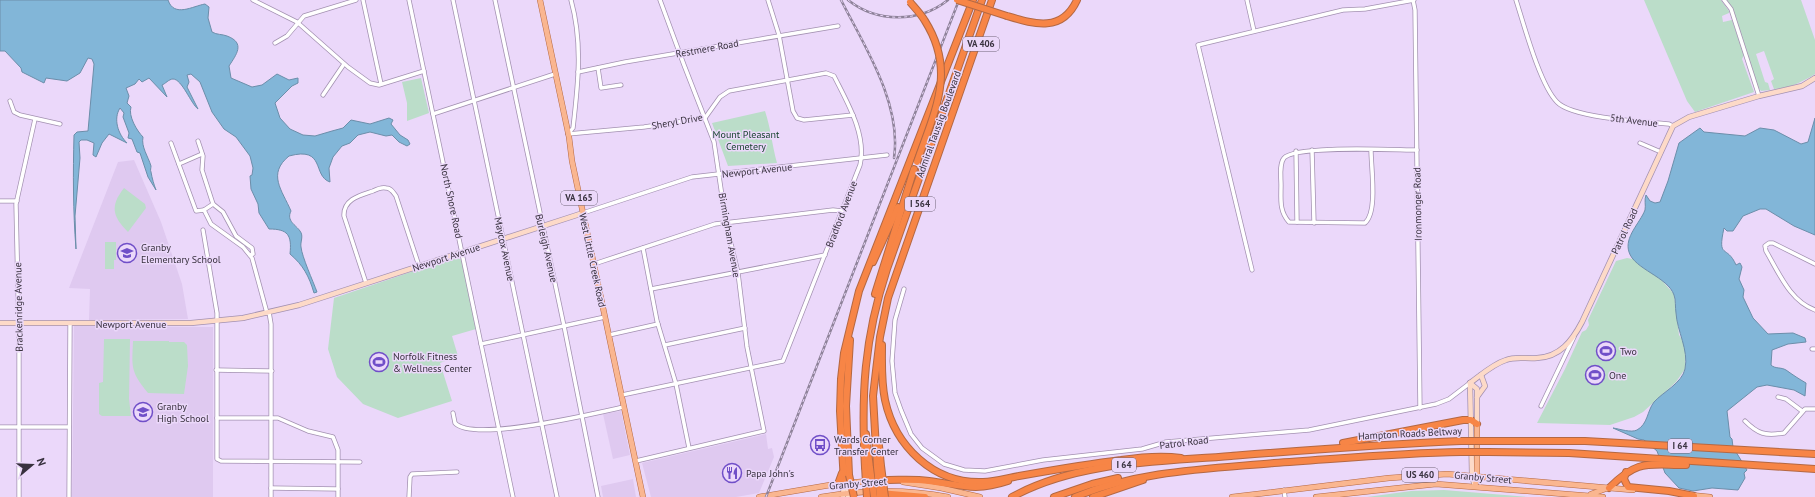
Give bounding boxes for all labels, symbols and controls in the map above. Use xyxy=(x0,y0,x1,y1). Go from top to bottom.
street label: Restmere Road xyxy=(675,37,740,60)
road number: VA 406 xyxy=(963,37,999,51)
street label: Admiral Taussig Boulevard xyxy=(913,69,964,179)
street label: Sheryl Drive xyxy=(650,111,704,132)
street label: 5th Avenue xyxy=(1609,111,1658,130)
park label: Mount Pleasant Cemetery xyxy=(713,128,780,153)
street label: Newport Avenue xyxy=(721,160,793,181)
street label: North Shore Road xyxy=(437,163,466,240)
street label: Ironmonger Road xyxy=(1410,167,1425,241)
street label: Bradford Avenue xyxy=(823,179,860,249)
road number: VA 165 xyxy=(561,191,597,205)
street label: Birmingham Avenue xyxy=(716,192,743,278)
road number: I 564 xyxy=(905,197,935,211)
street label: Patrol Road xyxy=(1608,206,1641,256)
street label: West Little Creek Road xyxy=(576,212,609,308)
street label: Burleigh Avenue xyxy=(532,213,561,284)
street label: Maycox Avenue xyxy=(491,216,518,282)
street label: Newport Avenue xyxy=(411,240,482,275)
place label: Granby Elementary School xyxy=(141,241,221,266)
school or university icon: Granby Elementary School xyxy=(116,242,138,264)
street label: Brackenridge Avenue xyxy=(11,262,26,352)
street label: Newport Avenue xyxy=(96,318,166,331)
sports icon: Two xyxy=(1595,340,1617,362)
place label: Two xyxy=(1620,345,1637,358)
place label: Norfolk Fitness & Wellness Center xyxy=(393,350,472,375)
sports icon: Norfolk Fitness & Wellness Center xyxy=(368,351,390,373)
sports icon: One xyxy=(1584,364,1606,386)
place label: One xyxy=(1609,369,1626,382)
place label: Granby High School xyxy=(157,400,209,425)
school or university icon: Granby High School xyxy=(132,401,154,423)
street label: Hampton Roads Beltway xyxy=(1358,424,1463,443)
place label: Wards Corner Transfer Center xyxy=(834,433,899,458)
street label: Patrol Road xyxy=(1159,433,1209,452)
bus stop icon: Wards Corner Transfer Center xyxy=(809,434,831,456)
road number: I 64 xyxy=(1668,439,1692,453)
north arrow xyxy=(12,445,52,485)
text: N xyxy=(34,456,49,467)
road number: I 64 xyxy=(1112,458,1136,472)
restaurant icon: Papa John's xyxy=(721,462,743,484)
place label: Papa John's xyxy=(746,467,794,480)
road number: US 460 xyxy=(1402,468,1438,482)
street label: Granby Street xyxy=(1454,469,1513,487)
street label: Granby Street xyxy=(829,474,888,492)

